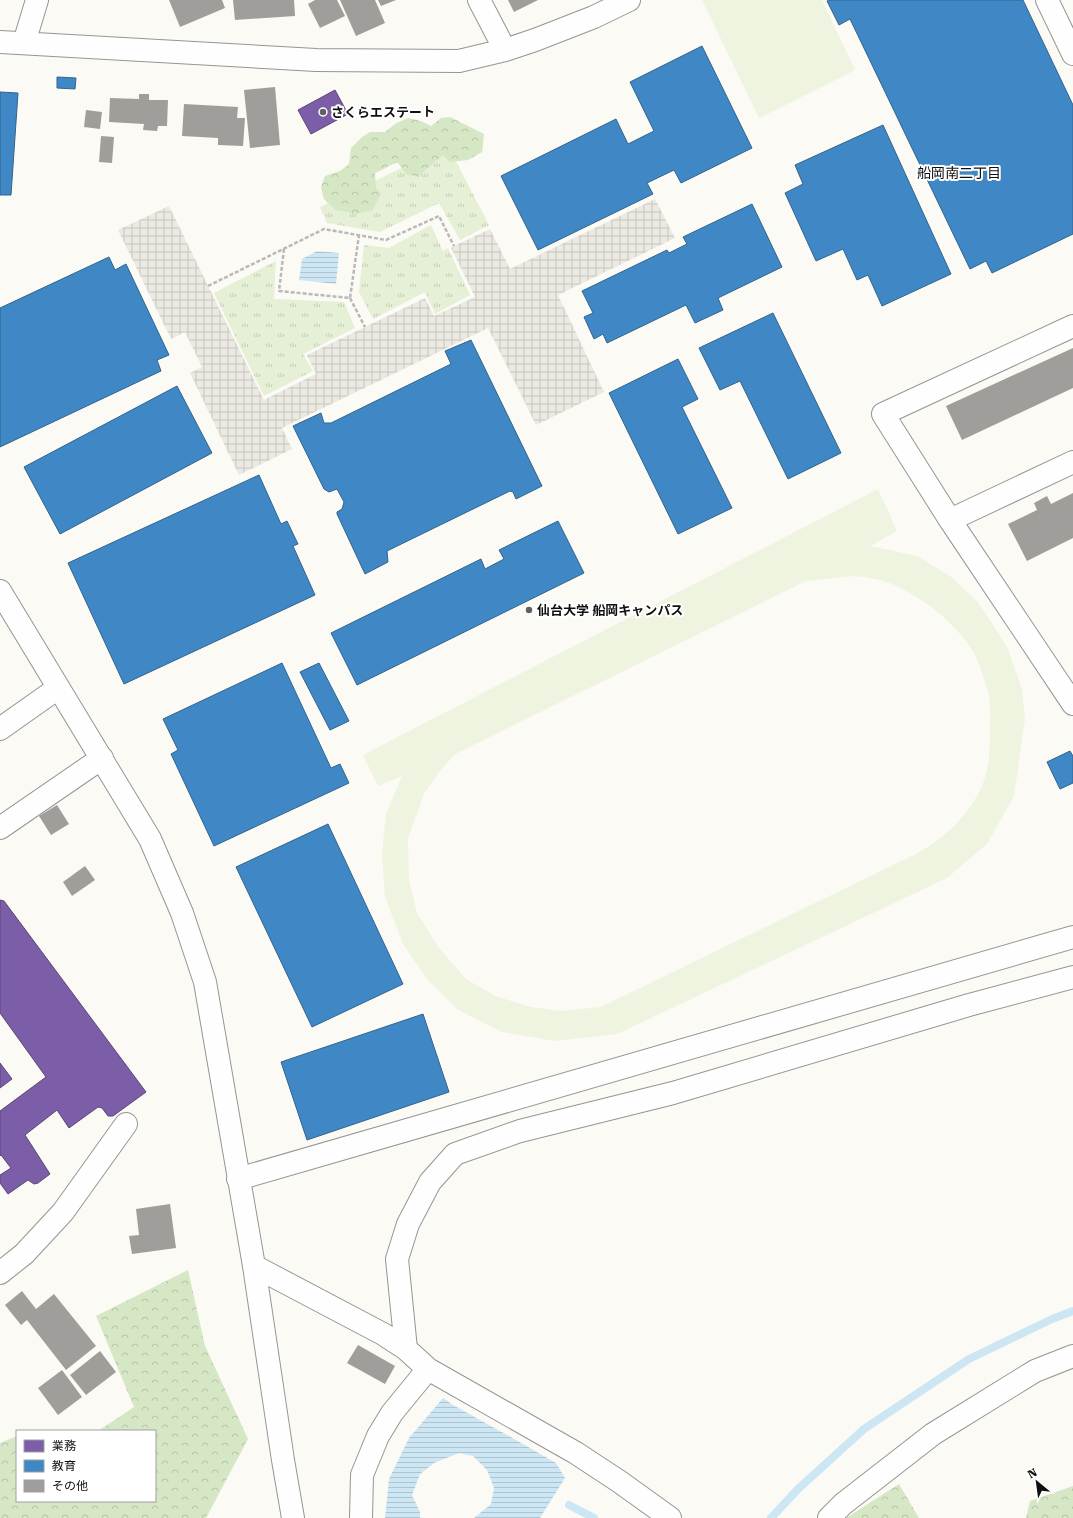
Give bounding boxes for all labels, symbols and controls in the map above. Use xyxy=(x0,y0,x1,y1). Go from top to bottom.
place label: さくらエステート xyxy=(331,105,435,120)
marker: さくらエステート xyxy=(318,107,328,117)
district label: 船岡南二丁目 xyxy=(917,165,1001,181)
place label: 仙台大学 船岡キャンパス xyxy=(537,603,683,618)
marker: 仙台大学 船岡キャンパス xyxy=(524,605,534,615)
legend xyxy=(16,1430,156,1502)
text: 業務 xyxy=(52,1439,76,1453)
text: 教育 xyxy=(52,1459,76,1473)
north arrow xyxy=(1017,1462,1057,1502)
text: N xyxy=(1026,1466,1040,1481)
text: その他 xyxy=(52,1479,88,1493)

